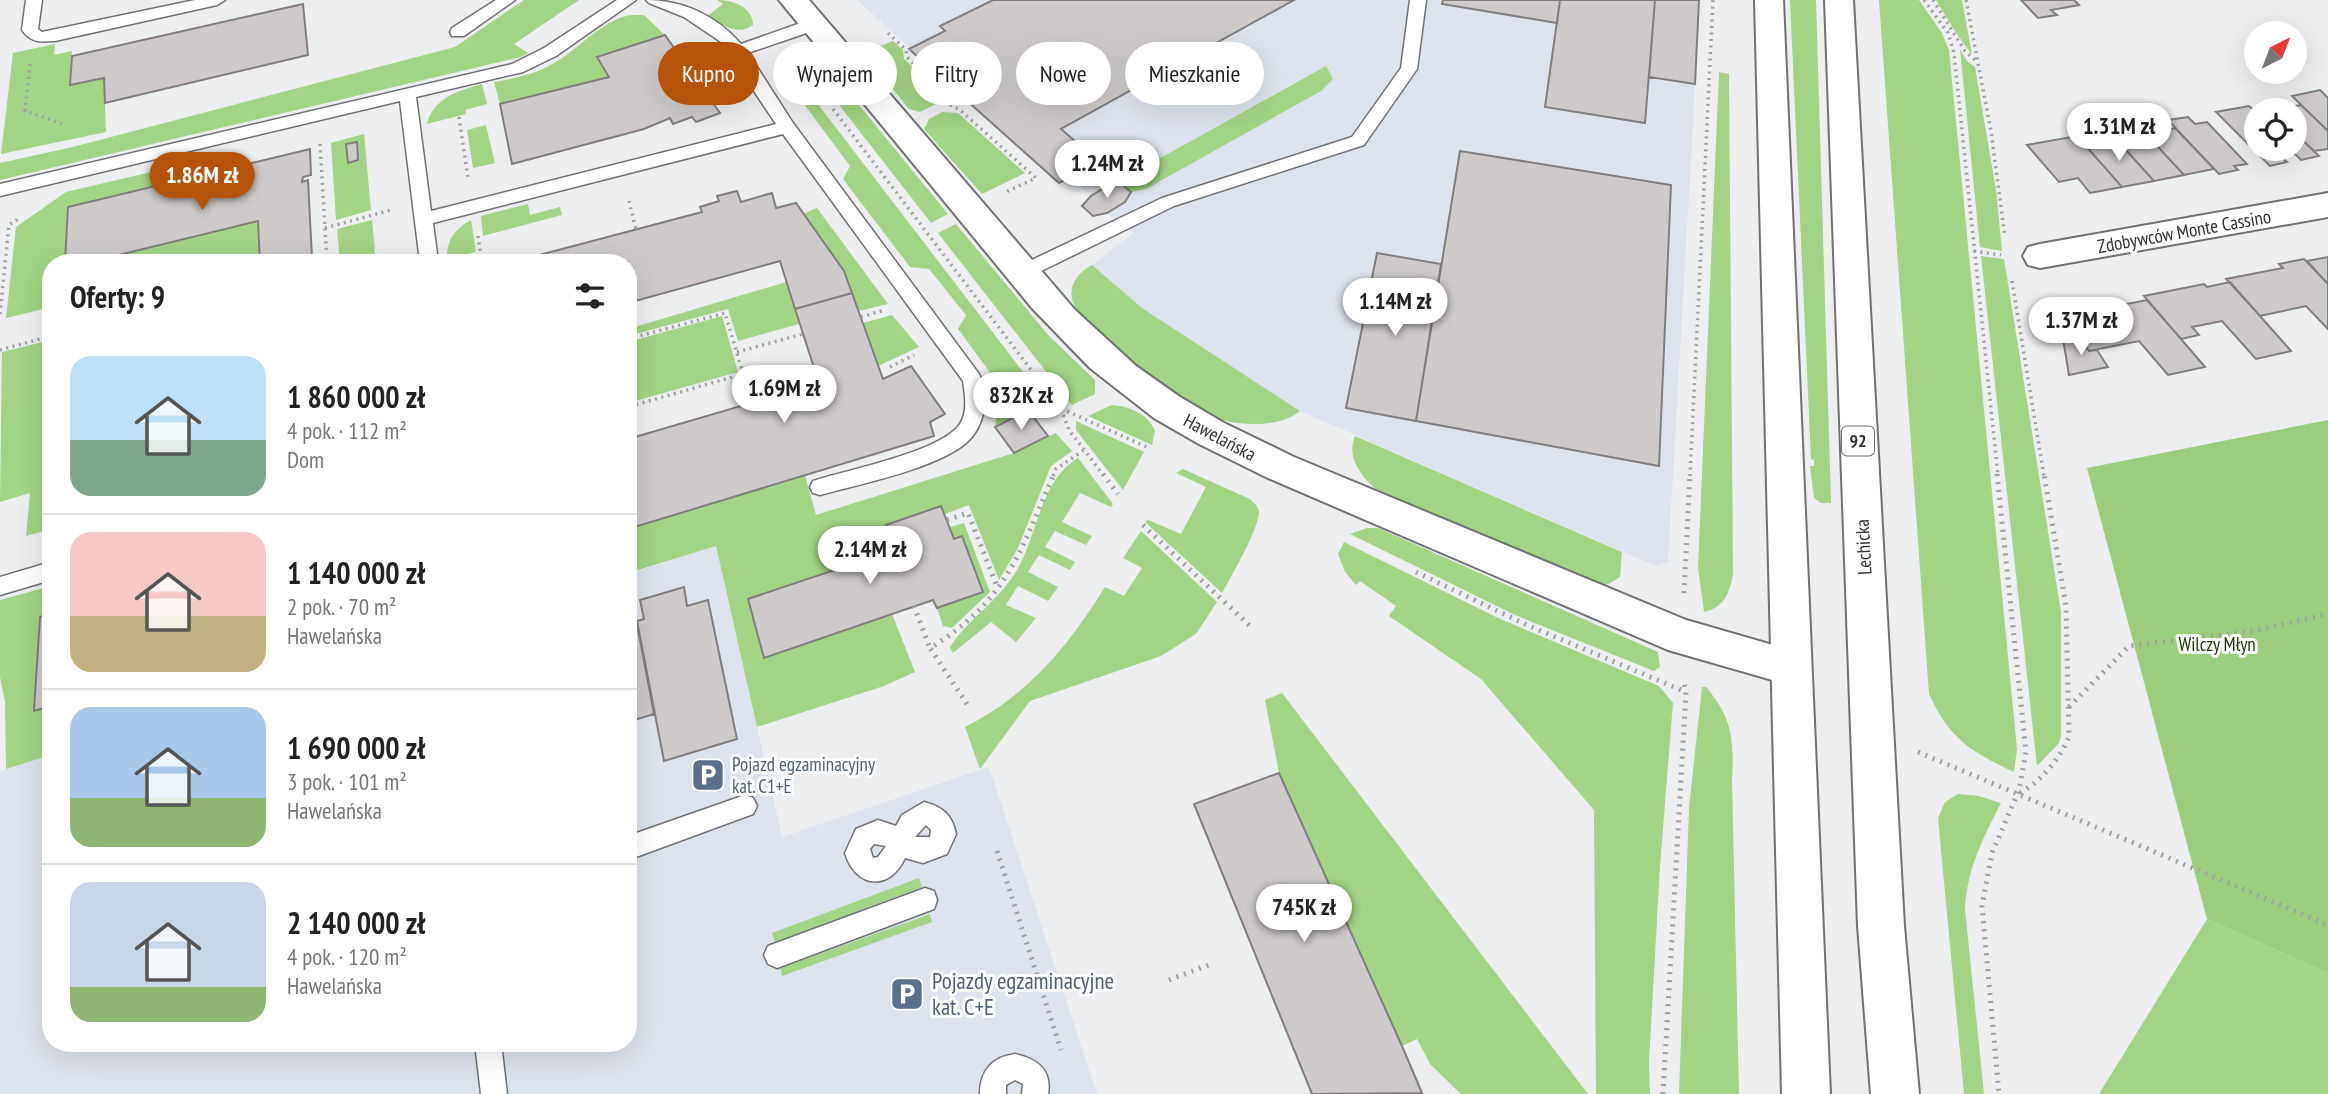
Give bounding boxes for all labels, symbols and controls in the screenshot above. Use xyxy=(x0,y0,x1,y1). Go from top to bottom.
north arrow xyxy=(2244,21,2306,84)
map controls xyxy=(2244,21,2307,161)
chip: Kupno xyxy=(658,42,759,105)
chip: Wynajem xyxy=(773,42,897,105)
chip: Filtry xyxy=(911,42,1002,105)
chip: Nowe xyxy=(1016,42,1111,105)
chip: Mieszkanie xyxy=(1125,42,1264,105)
button: locate xyxy=(2244,98,2307,161)
pin: 1.31M zł xyxy=(2047,104,2191,163)
text: 1.31M zł xyxy=(2083,111,2155,140)
pin: 1.24M zł xyxy=(1035,140,1179,200)
text: 1.24M zł xyxy=(1071,148,1143,177)
pin: 1.86M zł xyxy=(130,152,274,212)
text: 1.86M zł xyxy=(166,160,238,189)
street label: Zdobywców Monte Cassino xyxy=(2095,204,2273,258)
text: Oferty: 9 xyxy=(70,277,165,316)
icon: filters xyxy=(571,277,609,315)
pin: 1.14M zł xyxy=(1323,278,1467,338)
text: 1.14M zł xyxy=(1359,286,1431,315)
pin: 1.37M zł xyxy=(2009,298,2153,357)
text: 1.37M zł xyxy=(2045,305,2117,334)
pin: 1.69M zł xyxy=(712,366,856,425)
pin: 832K zł xyxy=(956,372,1086,432)
text: 1.69M zł xyxy=(748,373,820,402)
text: 1 860 000 zł xyxy=(287,377,425,416)
text: 832K zł xyxy=(989,380,1053,409)
icon: home xyxy=(126,384,210,468)
street label: Hawelańska xyxy=(1180,408,1260,466)
text: 4 pok. · 112 m² xyxy=(287,416,407,445)
road number: 92 xyxy=(1842,426,1874,456)
text: Dom xyxy=(287,445,324,474)
street label: Lechicka xyxy=(1850,519,1876,575)
pin: 2.14M zł xyxy=(798,526,942,586)
text: 2.14M zł xyxy=(834,534,906,563)
text: 1 140 000 zł xyxy=(287,553,425,592)
icon: home xyxy=(126,560,210,644)
text: 2 pok. · 70 m² xyxy=(287,592,396,621)
text: Hawelańska xyxy=(287,621,382,650)
park label: Wilczy Młyn xyxy=(2178,632,2256,656)
text: 1 690 000 zł xyxy=(287,728,425,767)
icon: home xyxy=(126,735,210,819)
place label: Pojazd egzaminacyjny kat. C1+E xyxy=(732,752,876,798)
parking icon: Pojazd egzaminacyjny kat. C1+E xyxy=(689,756,727,794)
text: 3 pok. · 101 m² xyxy=(287,767,407,796)
text: Hawelańska xyxy=(287,796,382,825)
pin: 745K zł xyxy=(1239,884,1369,944)
text: 745K zł xyxy=(1272,892,1336,921)
text: 2 140 000 zł xyxy=(287,903,425,942)
icon: home xyxy=(126,910,210,994)
text: 4 pok. · 120 m² xyxy=(287,942,407,971)
place label: Pojazdy egzaminacyjne kat. C+E xyxy=(932,966,1114,1021)
text: Hawelańska xyxy=(287,971,382,1000)
parking icon: Pojazdy egzaminacyjne kat. C+E xyxy=(888,975,926,1013)

